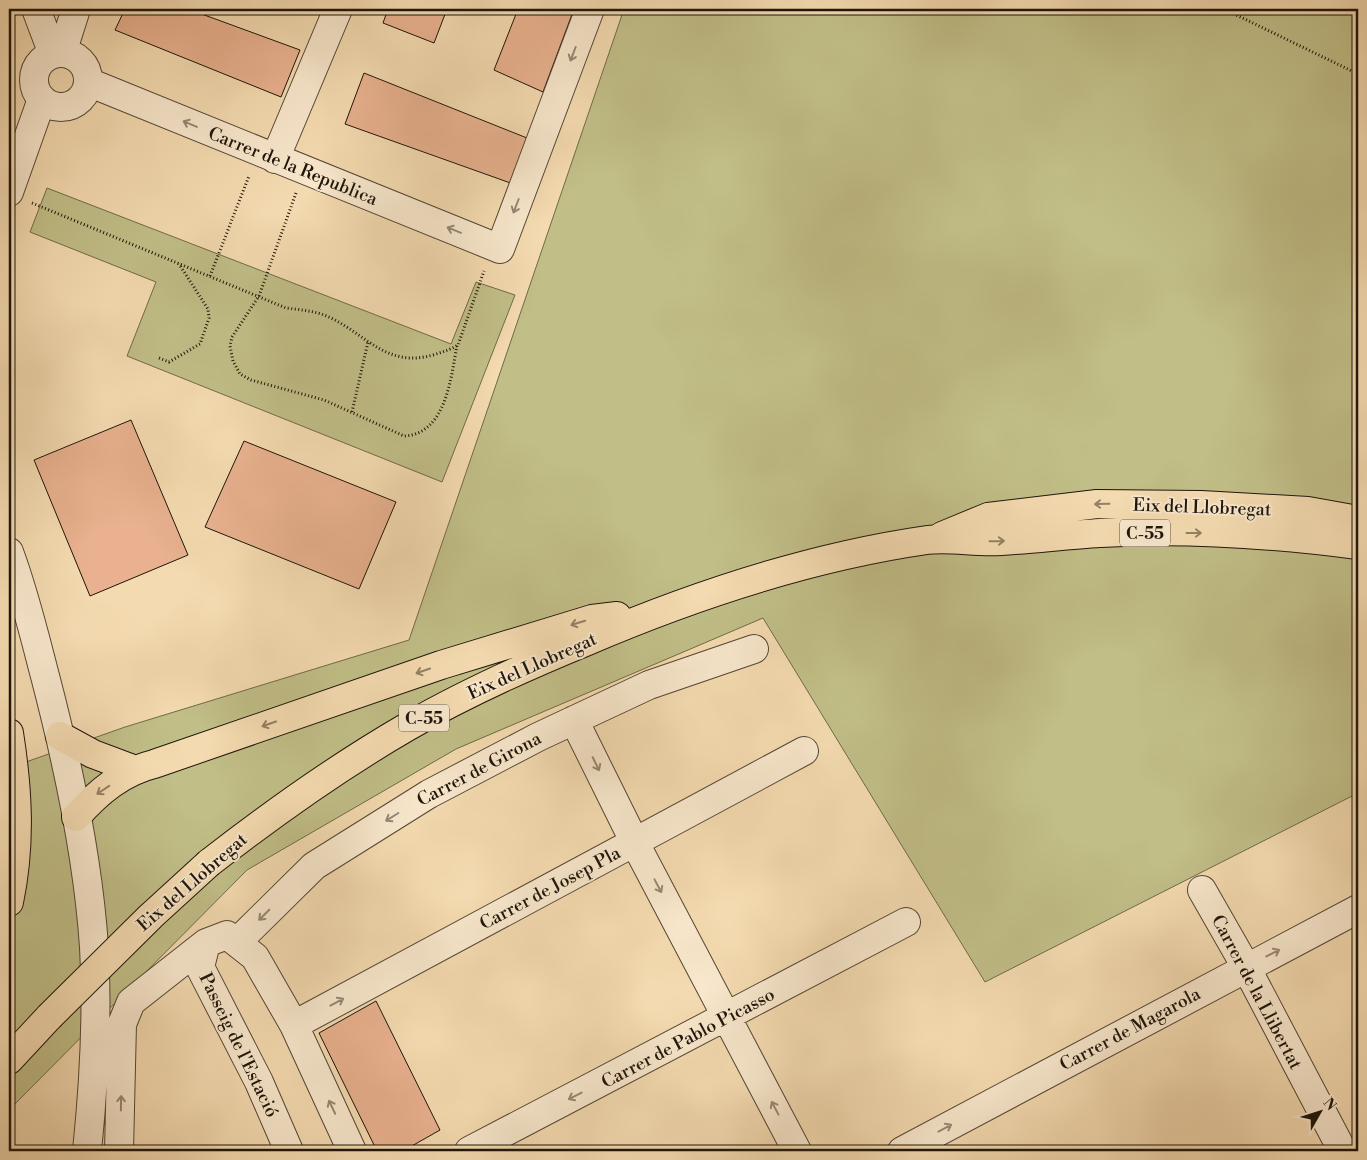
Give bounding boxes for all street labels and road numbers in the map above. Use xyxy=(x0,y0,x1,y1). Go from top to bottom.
street label: Carrer de la Republica xyxy=(205,122,382,211)
street label: Eix del Llobregat xyxy=(1132,494,1272,521)
road number: C-55 xyxy=(1120,520,1170,546)
street label: Eix del Llobregat xyxy=(464,627,601,705)
road number: C-55 xyxy=(399,704,449,731)
street label: Carrer de Girona xyxy=(413,727,546,812)
street label: Eix del Llobregat xyxy=(132,828,253,937)
street label: Carrer de Josep Pla xyxy=(476,841,626,935)
street label: Carrer de la Llibertat xyxy=(1206,911,1307,1074)
street label: Passeig de l'Estació xyxy=(194,969,284,1121)
street label: Carrer de Magarola xyxy=(1056,982,1205,1076)
street label: Carrer de Pablo Picasso xyxy=(598,983,779,1094)

